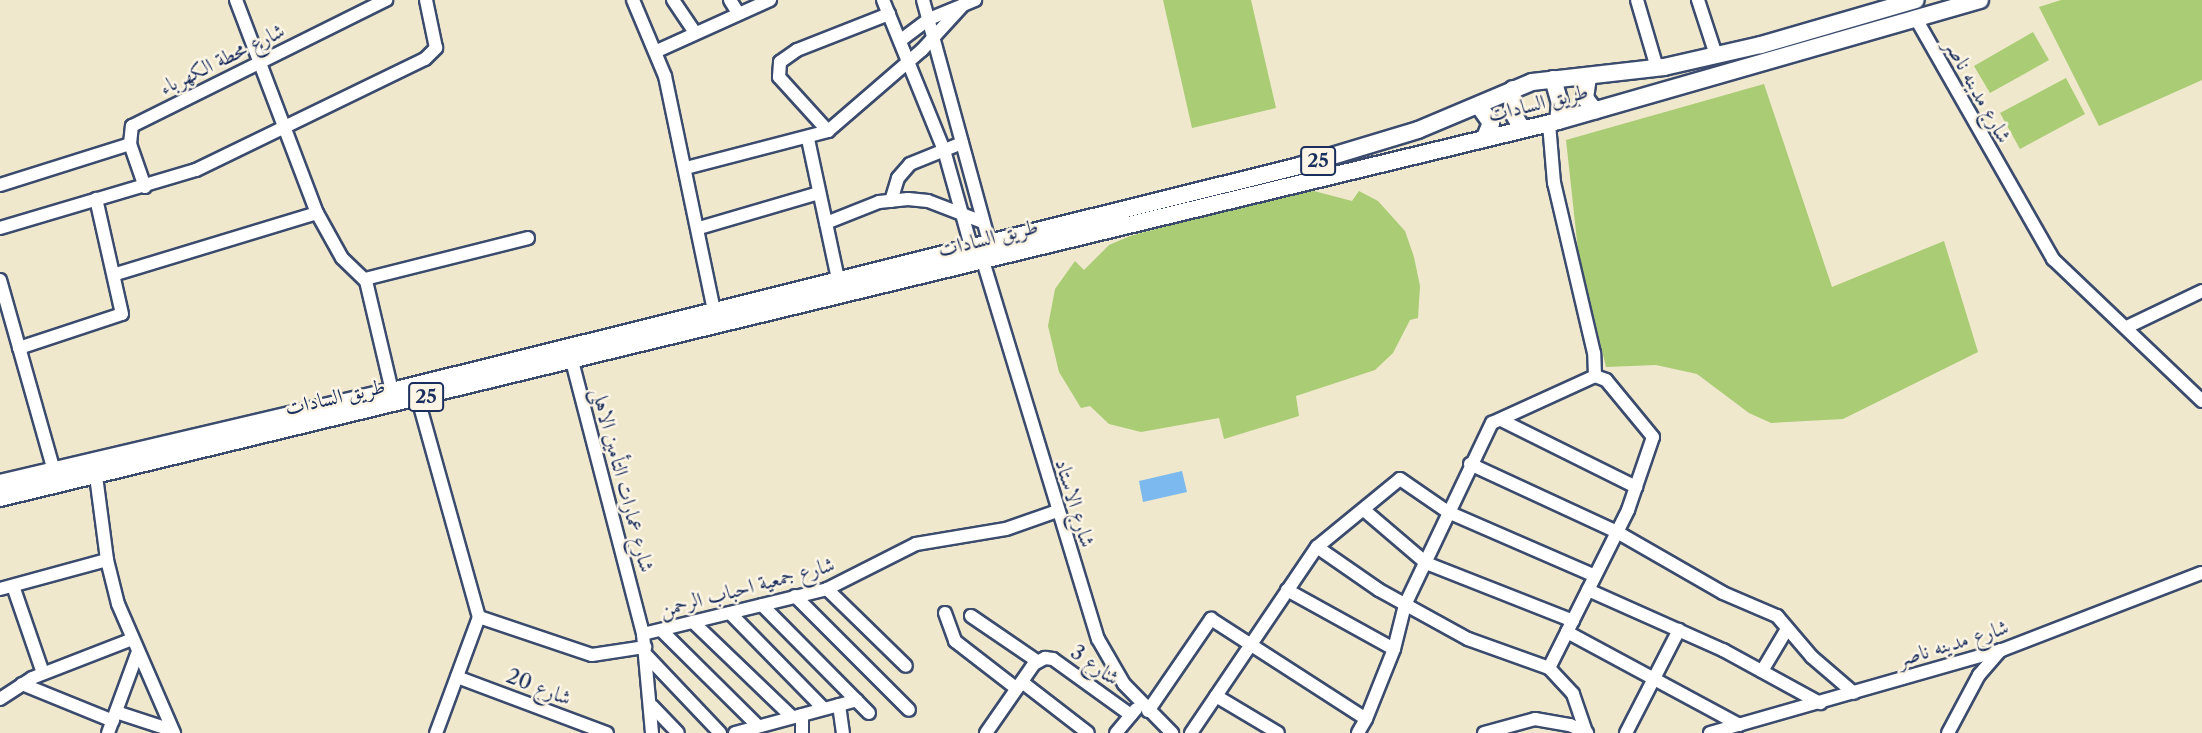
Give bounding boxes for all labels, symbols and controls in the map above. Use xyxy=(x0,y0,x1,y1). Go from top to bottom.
street label: شارع محطة الكهرباء xyxy=(155,18,289,100)
street label: شارع مدينه ناصر xyxy=(1939,35,2017,147)
street label: طريق السادات xyxy=(1485,78,1591,128)
road number: 25 xyxy=(1299,146,1337,176)
street label: طريق السادات xyxy=(935,213,1041,263)
street label: طريق السادات xyxy=(282,373,388,421)
road number: 25 xyxy=(407,382,445,412)
street label: شارع عمارات التأمين الاهلى xyxy=(586,385,660,575)
street label: شارع الاستاد xyxy=(1050,456,1100,550)
street label: شارع جمعية احباب الرحمن xyxy=(657,551,837,623)
street label: شارع مدينه ناصر xyxy=(1894,614,2012,672)
street label: شارع 3 xyxy=(1066,639,1124,691)
street label: شارع 20 xyxy=(503,663,575,711)

